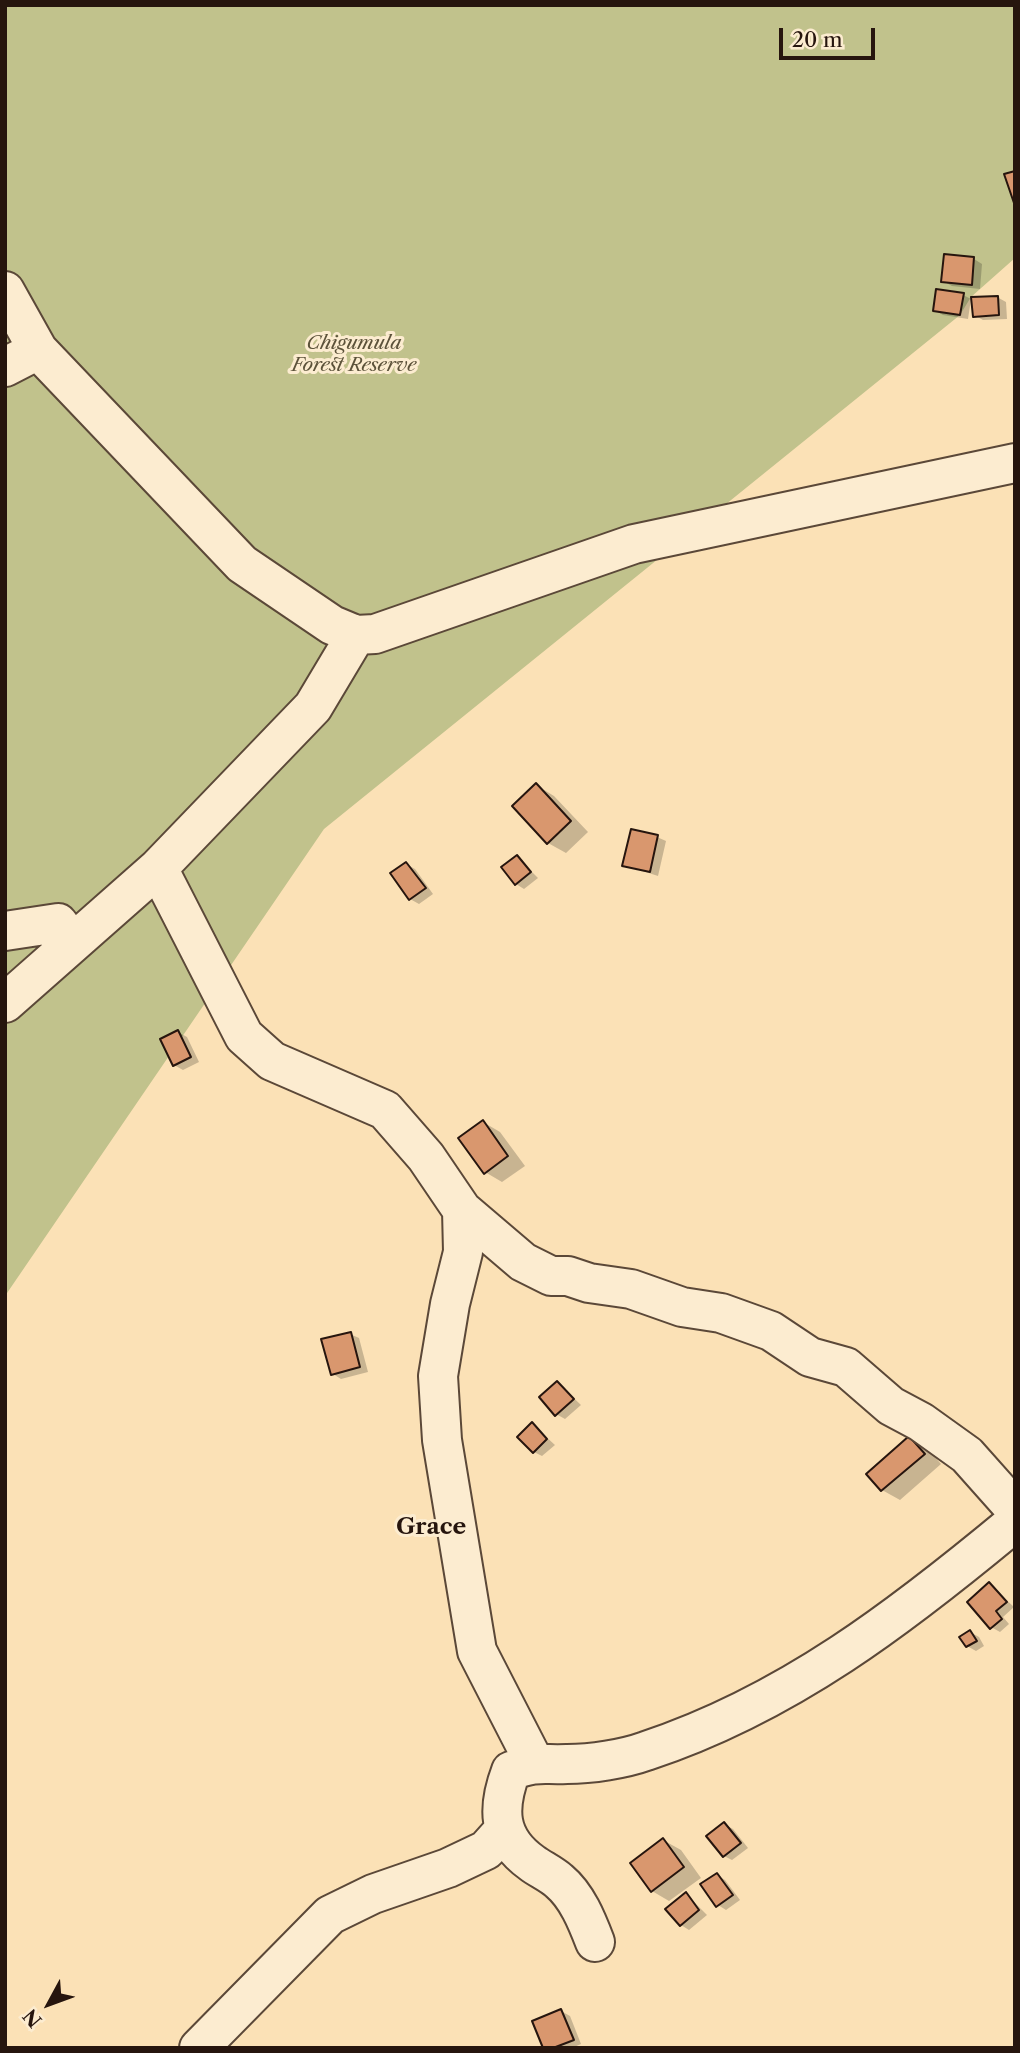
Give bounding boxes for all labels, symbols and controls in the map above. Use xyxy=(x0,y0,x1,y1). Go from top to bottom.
scale bar xyxy=(782,14,878,58)
text: 20 m xyxy=(792,27,843,52)
park label: Chigumula Forest Reserve xyxy=(292,333,416,377)
district label: Grace xyxy=(396,1513,466,1541)
north arrow xyxy=(14,1969,84,2039)
text: N xyxy=(19,2004,47,2032)

